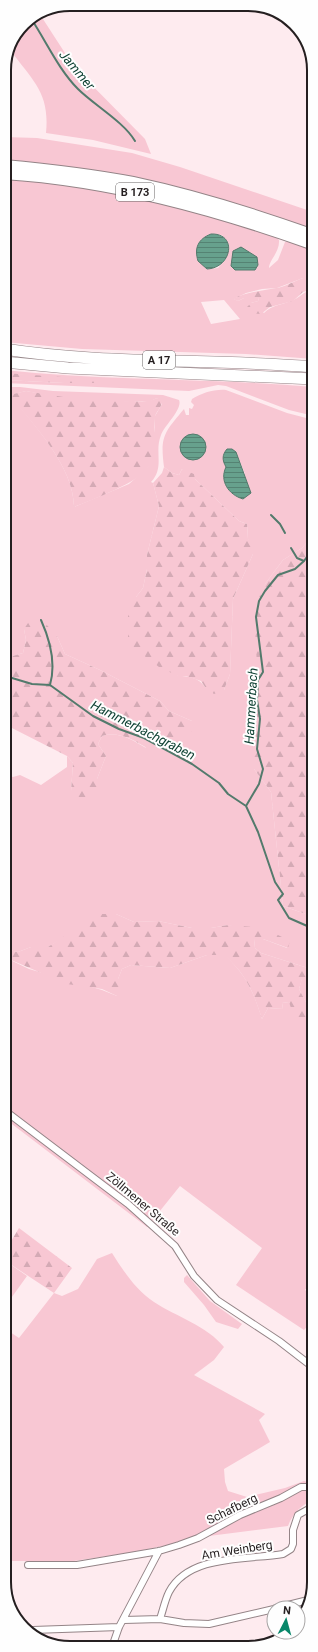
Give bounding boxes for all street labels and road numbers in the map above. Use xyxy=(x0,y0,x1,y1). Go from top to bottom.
road number: B 173 xyxy=(116,183,154,201)
road number: A 17 xyxy=(143,351,175,369)
street label: Zöllmener Straße xyxy=(103,1169,183,1239)
street label: Schafberg xyxy=(204,1491,260,1527)
street label: Am Weinberg xyxy=(201,1537,273,1563)

